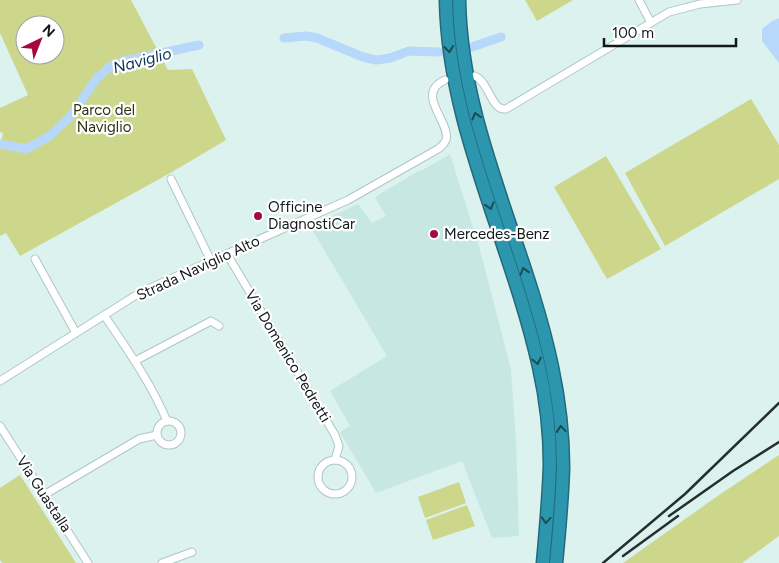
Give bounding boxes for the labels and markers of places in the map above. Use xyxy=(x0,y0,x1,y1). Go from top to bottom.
place label: Officine DiagnostiCar xyxy=(268,198,355,233)
marker: Officine DiagnostiCar xyxy=(252,210,264,222)
place label: Mercedes-Benz xyxy=(444,225,550,243)
marker: Mercedes-Benz xyxy=(428,228,440,240)

